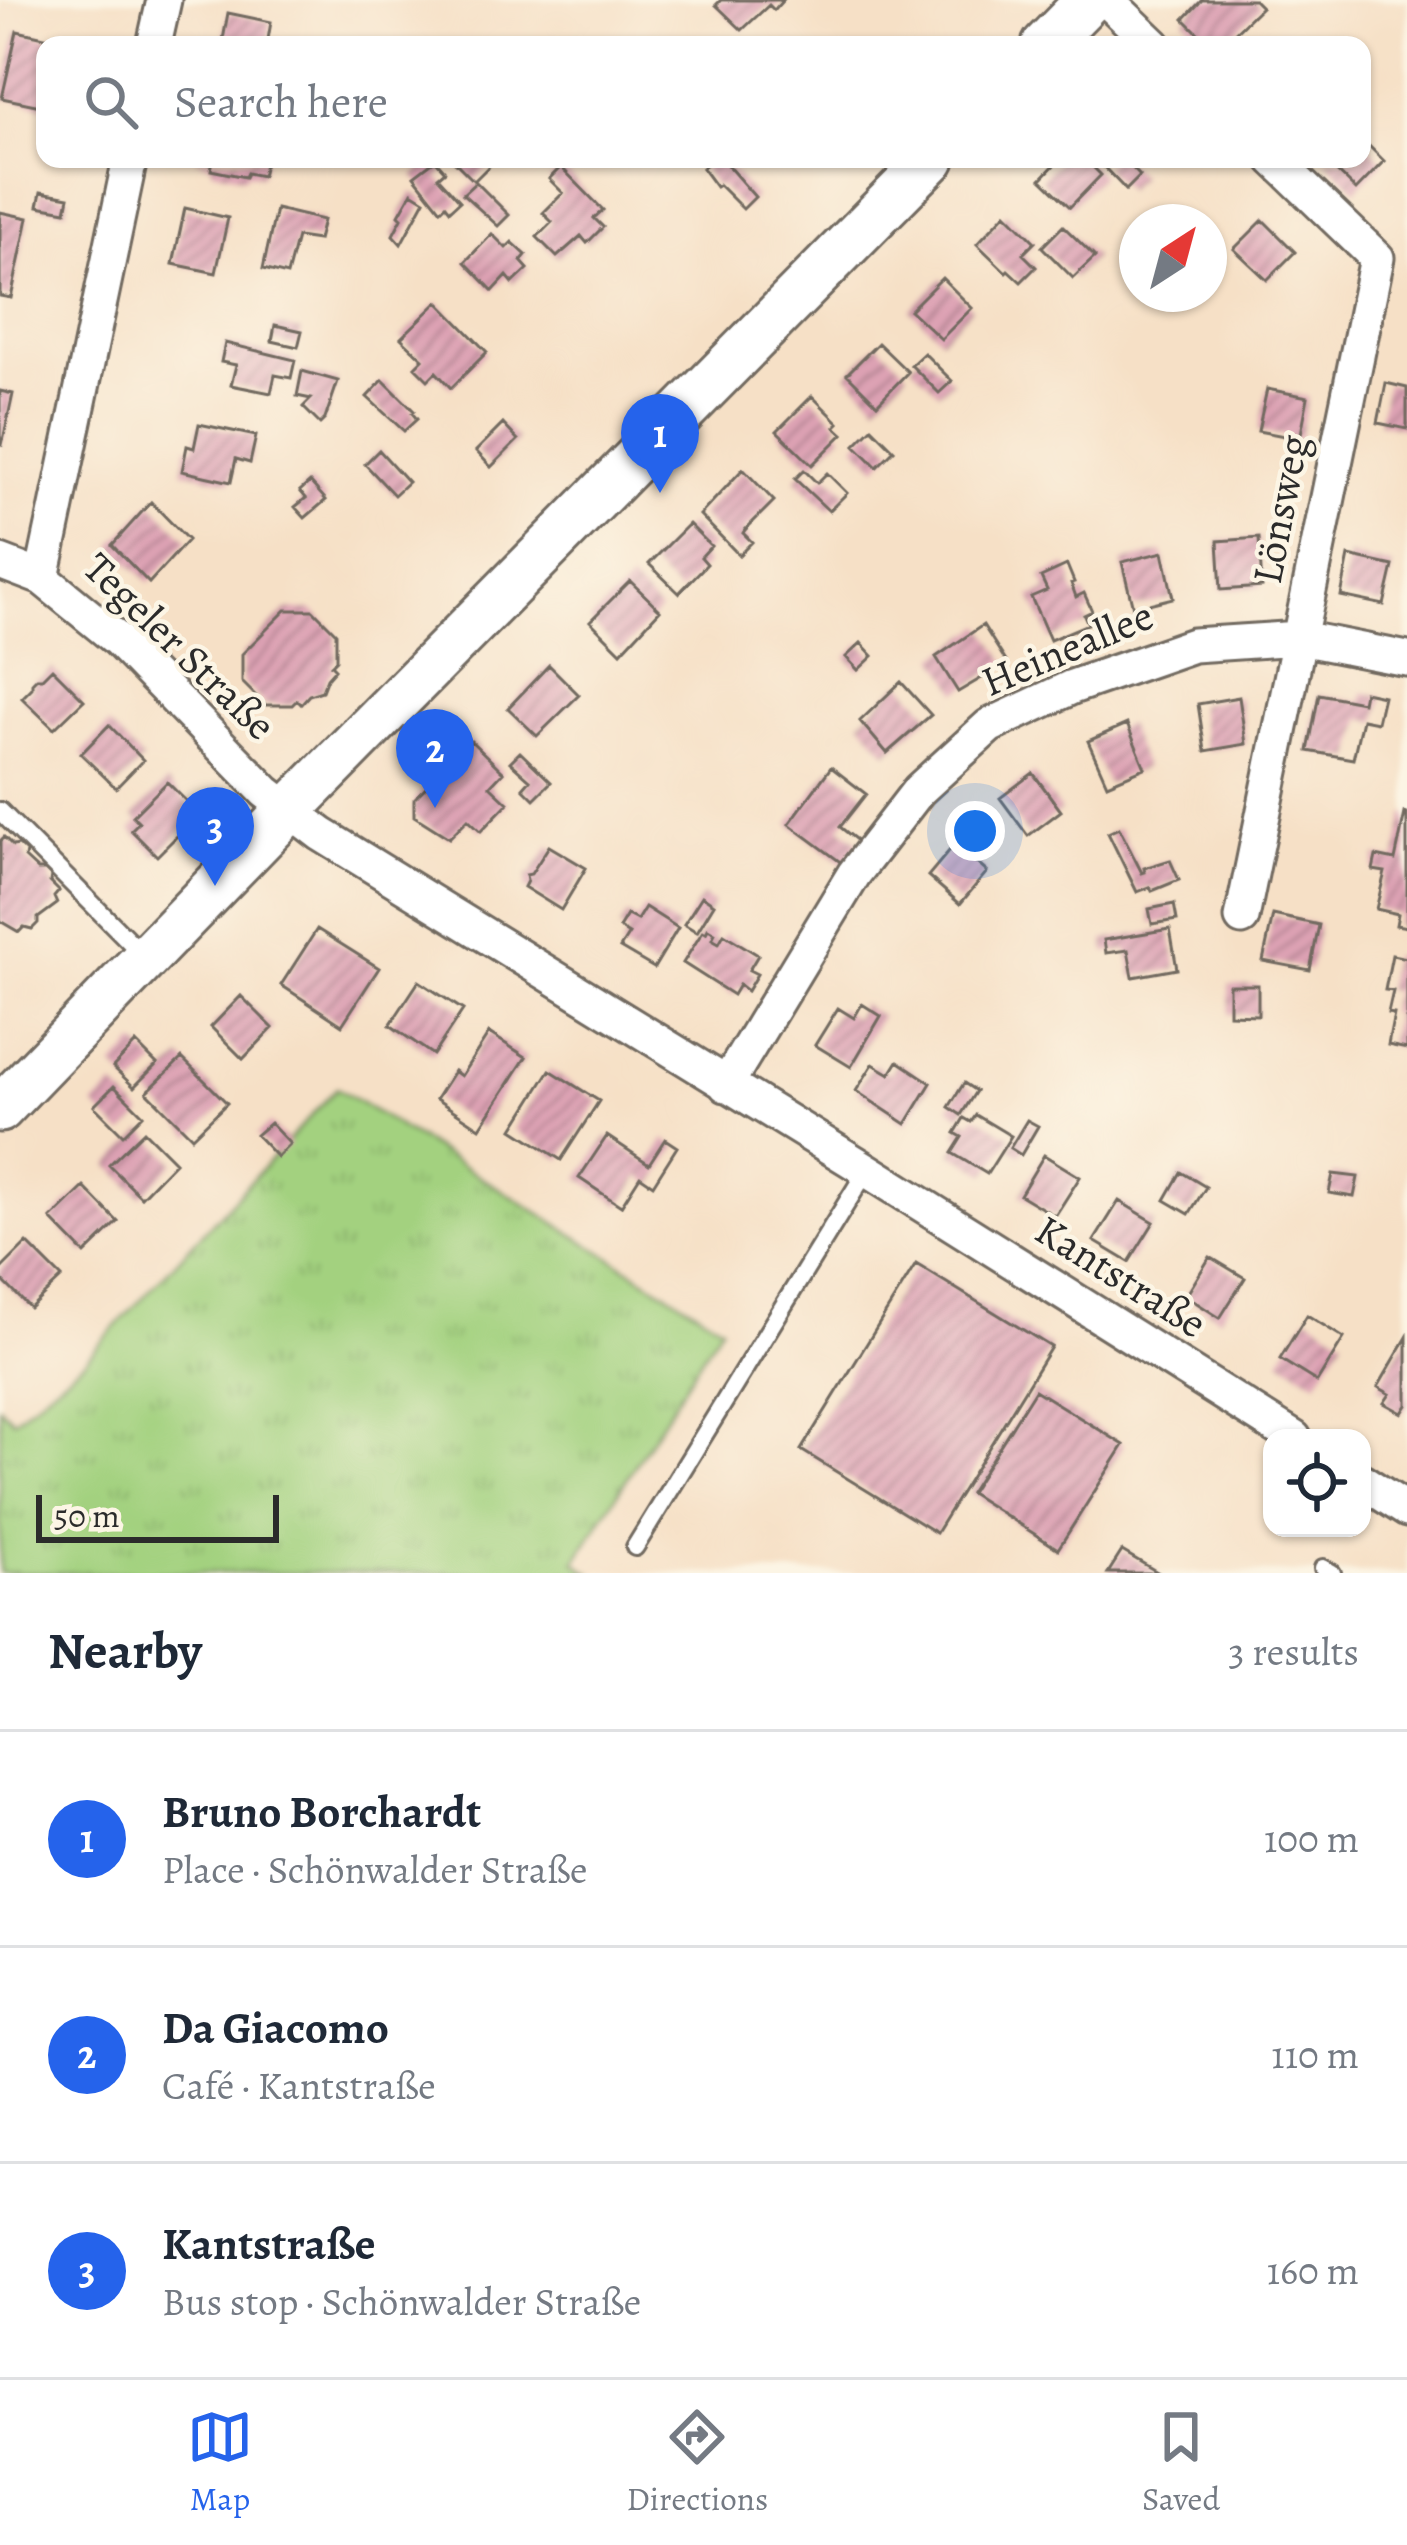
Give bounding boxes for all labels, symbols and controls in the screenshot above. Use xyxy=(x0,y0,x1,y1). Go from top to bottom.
search box xyxy=(36,36,1371,168)
icon: search xyxy=(78,69,144,135)
text: Search here xyxy=(174,71,388,133)
north arrow xyxy=(1119,204,1227,312)
pin: 1 xyxy=(621,394,699,493)
street label: Lönsweg xyxy=(1238,430,1322,588)
street label: Tegeler Straße xyxy=(71,540,289,752)
street label: Heineallee xyxy=(973,586,1161,710)
pin: 2 xyxy=(396,709,474,808)
pin: 3 xyxy=(176,787,254,886)
your location xyxy=(945,801,1005,861)
street label: Kantstraße xyxy=(1024,1201,1218,1351)
map controls xyxy=(1263,1429,1371,1537)
button: locate xyxy=(1263,1429,1371,1537)
scale bar xyxy=(36,1489,279,1542)
text: 50 m xyxy=(54,1493,120,1538)
text: Nearby xyxy=(48,1616,202,1686)
text: 3 results xyxy=(1228,1625,1359,1678)
text: Bruno Borchardt xyxy=(162,1781,481,1843)
text: 1 xyxy=(80,1812,94,1865)
text: 100 m xyxy=(1264,1812,1359,1865)
text: Place · Schönwalder Straße xyxy=(162,1843,588,1896)
text: Da Giacomo xyxy=(162,1997,389,2059)
text: 2 xyxy=(78,2028,96,2081)
text: 110 m xyxy=(1271,2028,1359,2081)
text: Café · Kantstraße xyxy=(162,2059,436,2112)
text: Kantstraße xyxy=(162,2213,376,2275)
text: 3 xyxy=(79,2244,95,2297)
text: 160 m xyxy=(1267,2244,1359,2297)
text: Bus stop · Schönwalder Straße xyxy=(162,2275,641,2328)
tab: Map xyxy=(187,2404,253,2521)
tab: Directions xyxy=(627,2404,768,2521)
tab: Saved xyxy=(1142,2404,1220,2521)

